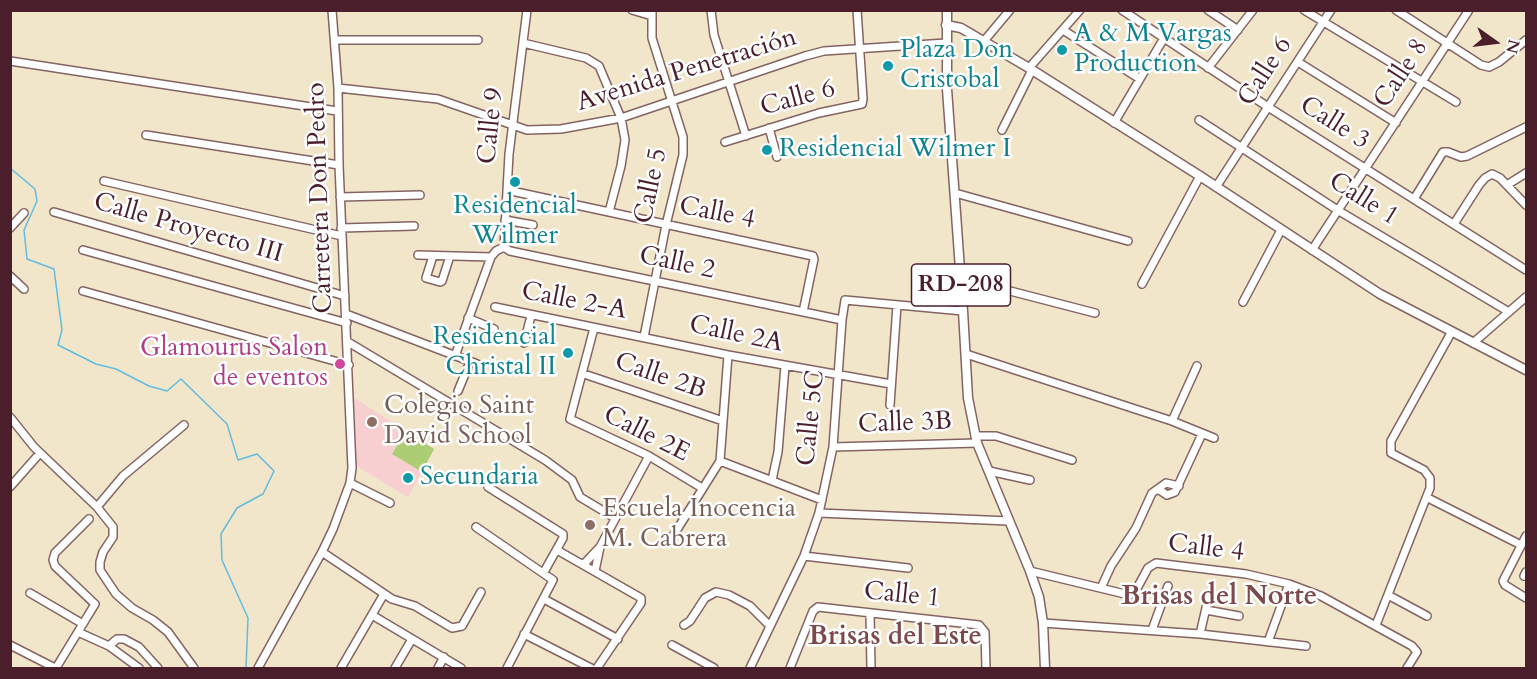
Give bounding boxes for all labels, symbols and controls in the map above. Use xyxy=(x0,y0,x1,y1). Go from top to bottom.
north arrow xyxy=(1465,12,1525,72)
place label: A & M Vargas Production xyxy=(1074,19,1232,80)
street label: Avenida Penetración xyxy=(573,23,801,119)
street label: Calle 6 xyxy=(1232,31,1300,113)
street label: Calle 8 xyxy=(1368,33,1436,115)
place label: Plaza Don Cristobal xyxy=(900,35,1013,96)
text: N xyxy=(1500,37,1525,56)
marker: A & M Vargas Production xyxy=(1055,43,1069,57)
marker: Plaza Don Cristobal xyxy=(881,59,895,73)
street label: Calle 6 xyxy=(757,74,839,124)
street label: Carretera Don Pedro xyxy=(301,82,341,314)
street label: Calle 9 xyxy=(472,86,512,166)
street label: Calle 3 xyxy=(1293,91,1375,157)
place label: Residencial Wilmer I xyxy=(779,134,1011,166)
marker: Residencial Wilmer I xyxy=(760,143,774,157)
street label: Calle 5 xyxy=(629,145,675,227)
street label: Calle 1 xyxy=(1322,167,1404,233)
marker: Residencial Wilmer xyxy=(508,175,522,189)
street label: Calle Proyecto III xyxy=(90,187,286,271)
place label: Residencial Wilmer xyxy=(453,191,577,252)
street label: Calle 4 xyxy=(677,191,757,237)
street label: Calle 2 xyxy=(636,241,718,287)
road number: RD-208 xyxy=(912,264,1010,306)
street label: Calle 2-A xyxy=(519,277,629,327)
street label: Calle 2A xyxy=(686,310,786,360)
place label: Residencial Christal II xyxy=(433,322,556,384)
place label: Glamourus Salon de eventos xyxy=(140,333,328,394)
marker: Residencial Christal II xyxy=(561,346,575,360)
street label: Calle 2B xyxy=(610,347,710,407)
marker: Glamourus Salon de eventos xyxy=(333,357,347,371)
street label: Calle 5C xyxy=(791,368,833,468)
place label: Colegio Saint David School xyxy=(384,391,534,452)
street label: Calle 2E xyxy=(598,400,694,470)
street label: Calle 3B xyxy=(857,407,953,441)
marker: Colegio Saint David School xyxy=(365,415,379,429)
place label: Secundaria xyxy=(420,462,539,494)
marker: Secundaria xyxy=(401,471,415,485)
place label: Escuela Inocencia M. Cabrera xyxy=(602,494,796,556)
marker: Escuela Inocencia M. Cabrera xyxy=(583,518,597,532)
street label: Calle 4 xyxy=(1166,529,1246,569)
street label: Calle 1 xyxy=(862,576,942,616)
district label: Brisas del Norte xyxy=(1121,582,1317,614)
district label: Brisas del Este xyxy=(808,622,982,654)

